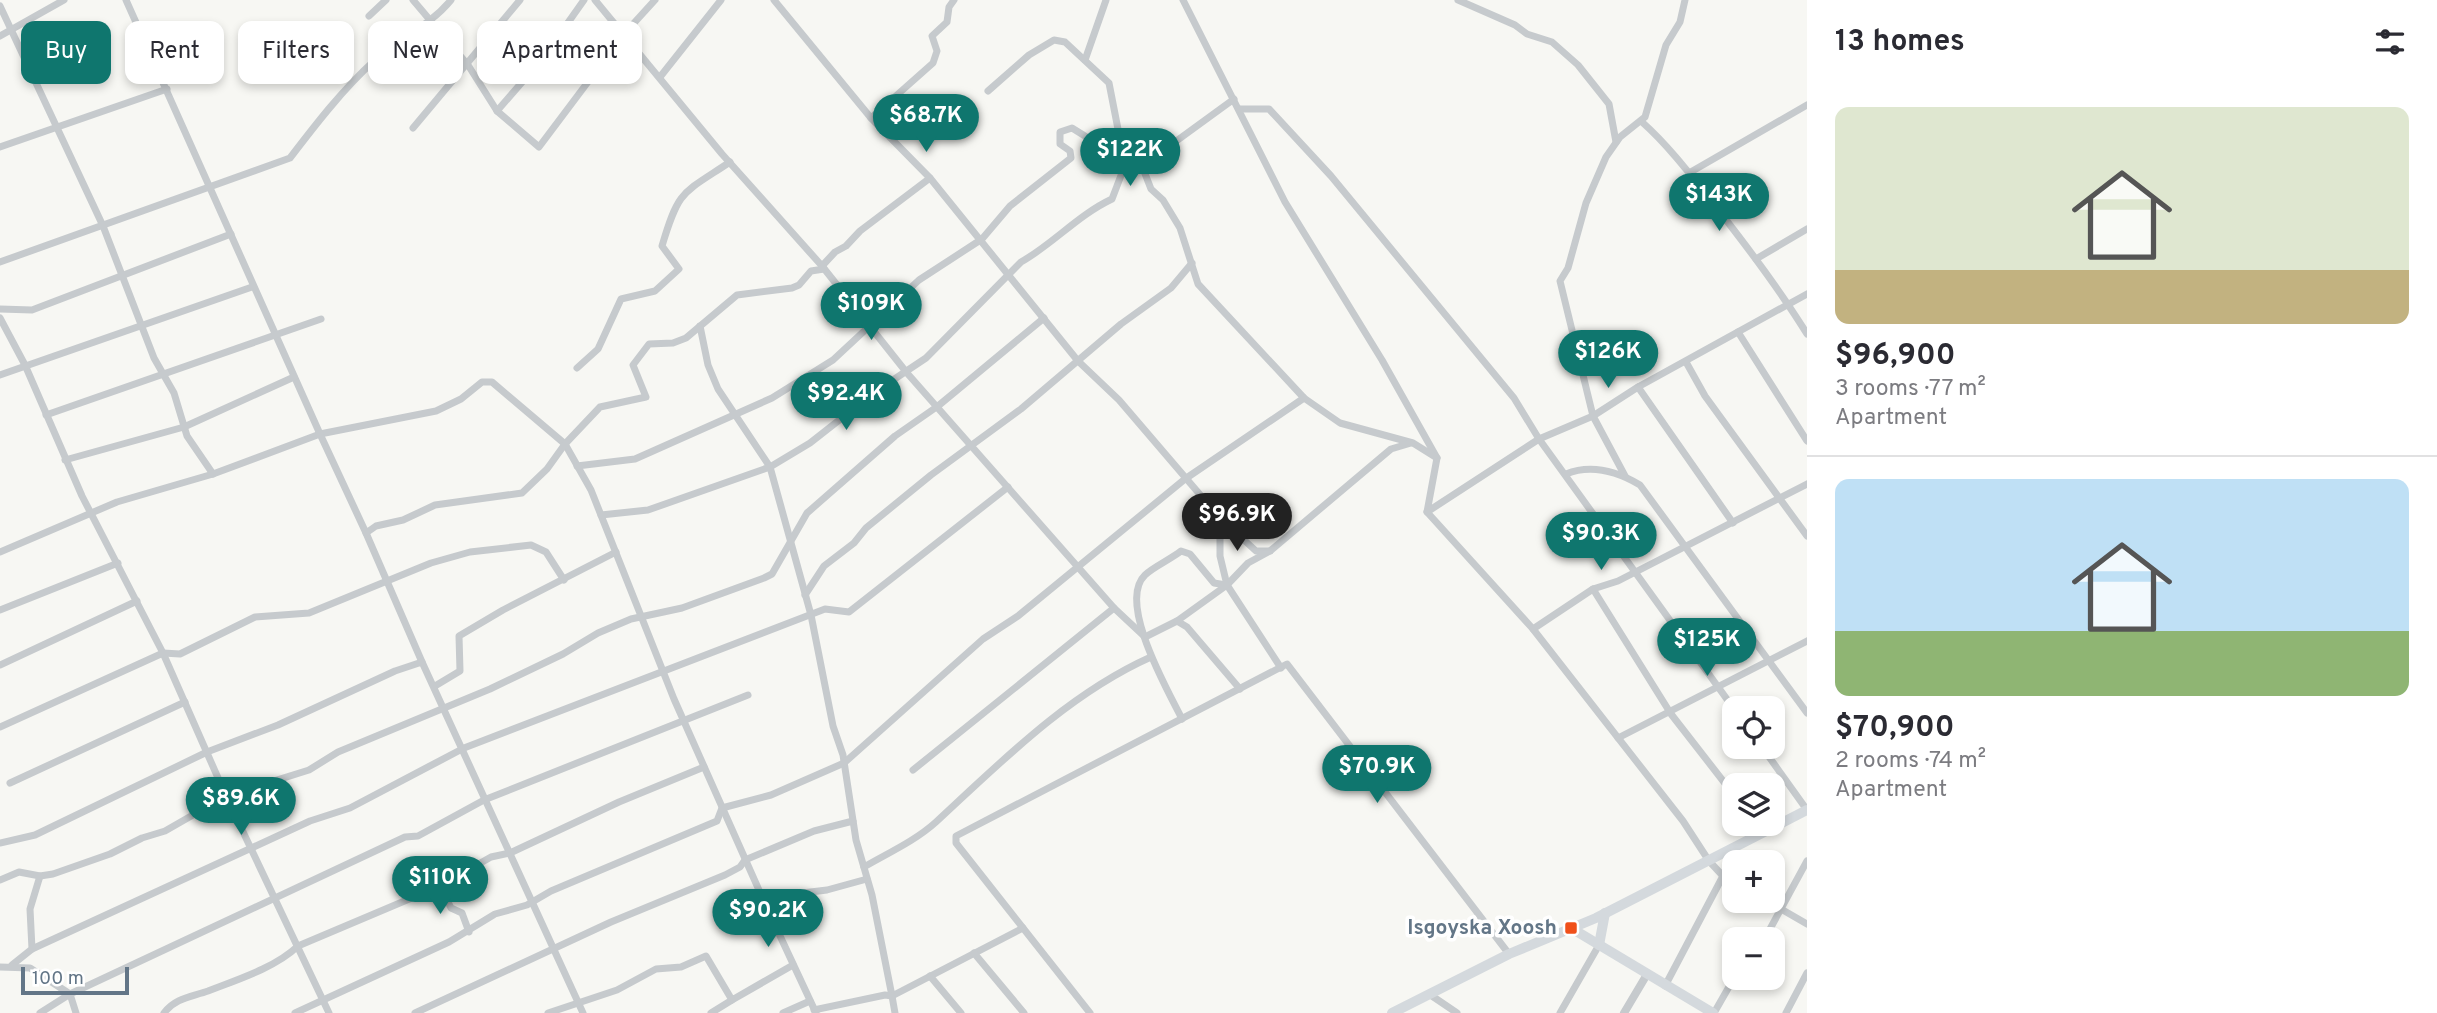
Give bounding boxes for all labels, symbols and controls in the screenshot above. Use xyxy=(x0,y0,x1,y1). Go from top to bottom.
chip: Buy xyxy=(21,21,111,84)
chip: Rent xyxy=(125,21,224,84)
chip: Filters xyxy=(238,21,354,84)
chip: New xyxy=(368,21,463,84)
chip: Apartment xyxy=(477,21,642,84)
icon: filters xyxy=(2371,23,2409,61)
text: 13 homes xyxy=(1835,24,1965,61)
pin: $68.7K xyxy=(869,94,983,154)
text: $68.7K xyxy=(889,102,963,131)
pin: $122K xyxy=(1081,128,1179,188)
text: $122K xyxy=(1096,136,1164,165)
icon: home xyxy=(2059,152,2185,278)
pin: $143K xyxy=(1670,174,1768,233)
text: $143K xyxy=(1685,181,1753,210)
pin: $109K xyxy=(822,282,920,342)
text: $109K xyxy=(837,290,905,319)
pin: $126K xyxy=(1559,330,1657,390)
text: $126K xyxy=(1574,338,1642,367)
text: $96,900 xyxy=(1835,338,1956,375)
pin: $92.4K xyxy=(789,372,903,432)
text: 3 rooms · 77 m² xyxy=(1835,375,1986,404)
text: $92.4K xyxy=(807,380,885,409)
text: Apartment xyxy=(1835,404,1947,433)
pin: $96.9K xyxy=(1180,494,1294,553)
text: $96.9K xyxy=(1198,501,1276,530)
pin: $90.3K xyxy=(1544,512,1658,572)
text: $90.3K xyxy=(1562,520,1640,549)
icon: home xyxy=(2059,524,2185,650)
pin: $125K xyxy=(1658,618,1756,678)
text: $125K xyxy=(1673,626,1741,655)
map controls xyxy=(1722,696,1785,990)
button: locate xyxy=(1722,696,1785,759)
text: $70,900 xyxy=(1835,710,1955,747)
pin: $70.9K xyxy=(1320,746,1434,805)
text: 2 rooms · 74 m² xyxy=(1835,747,1986,776)
text: $70.9K xyxy=(1338,753,1416,782)
button: layers xyxy=(1722,773,1785,836)
text: Apartment xyxy=(1835,776,1947,805)
pin: $89.6K xyxy=(184,778,298,837)
text: $89.6K xyxy=(202,785,280,814)
button: + xyxy=(1722,850,1785,913)
pin: $110K xyxy=(391,856,489,916)
text: $110K xyxy=(408,864,472,893)
pin: $90.2K xyxy=(711,890,825,949)
text: $90.2K xyxy=(728,897,808,926)
place label: Isgoyska Xoosh xyxy=(1407,915,1557,942)
marker: Isgoyska Xoosh xyxy=(1563,920,1579,936)
button: − xyxy=(1722,927,1785,990)
scale bar xyxy=(21,964,130,996)
text: 100 m xyxy=(32,967,84,991)

